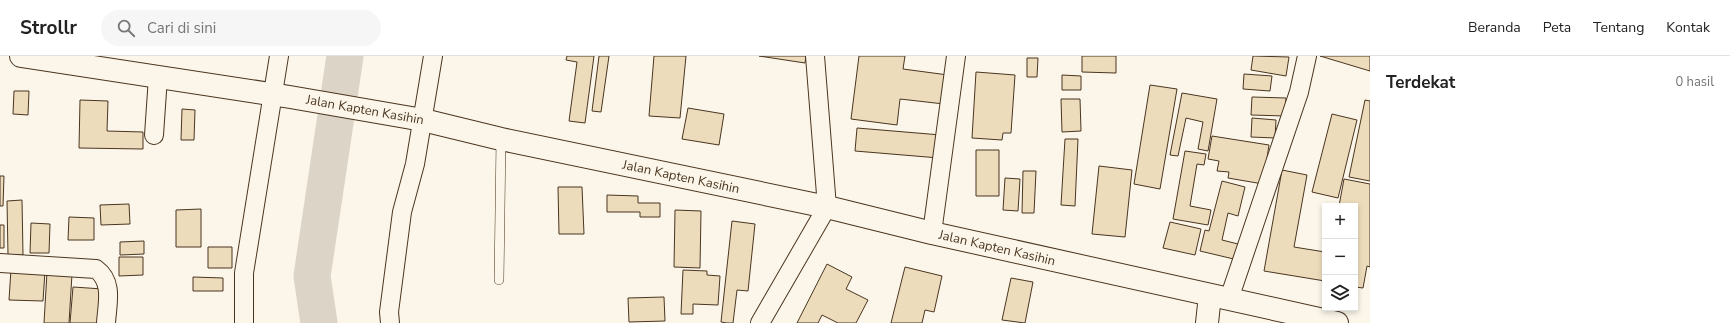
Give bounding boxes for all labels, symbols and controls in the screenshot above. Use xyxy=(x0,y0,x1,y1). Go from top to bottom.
search box xyxy=(101,10,381,46)
text: Strollr xyxy=(20,15,77,41)
icon: search xyxy=(115,17,137,39)
text: Cari di sini xyxy=(147,18,216,38)
text: Beranda xyxy=(1468,18,1521,37)
text: Peta xyxy=(1543,18,1571,37)
text: Tentang xyxy=(1593,18,1644,37)
text: Kontak xyxy=(1666,18,1710,37)
text: Terdekat xyxy=(1386,71,1455,94)
text: 0 hasil xyxy=(1675,73,1714,91)
street label: Jalan Kapten Kasihin xyxy=(304,91,425,129)
street label: Jalan Kapten Kasihin xyxy=(620,156,741,198)
map controls xyxy=(1322,203,1358,311)
button: + xyxy=(1322,203,1358,239)
street label: Jalan Kapten Kasihin xyxy=(936,226,1057,270)
button: − xyxy=(1322,239,1358,275)
button: layers xyxy=(1322,275,1358,311)

